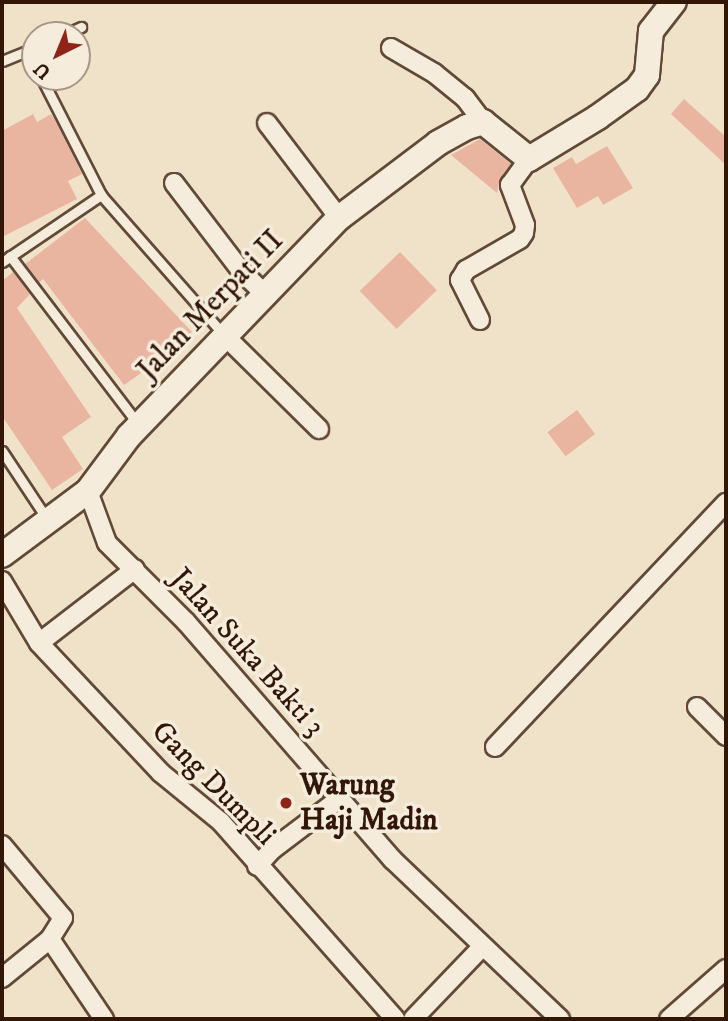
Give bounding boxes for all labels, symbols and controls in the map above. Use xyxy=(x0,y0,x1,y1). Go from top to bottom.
north arrow xyxy=(21,21,91,91)
text: U xyxy=(29,57,56,84)
street label: Jalan Merpati II xyxy=(130,223,292,389)
street label: Jalan Suka Bakti 3 xyxy=(162,562,332,744)
street label: Gang Dumpli xyxy=(143,714,283,854)
place label: Warung Haji Madin xyxy=(300,768,438,838)
marker: Warung Haji Madin xyxy=(278,795,294,811)

